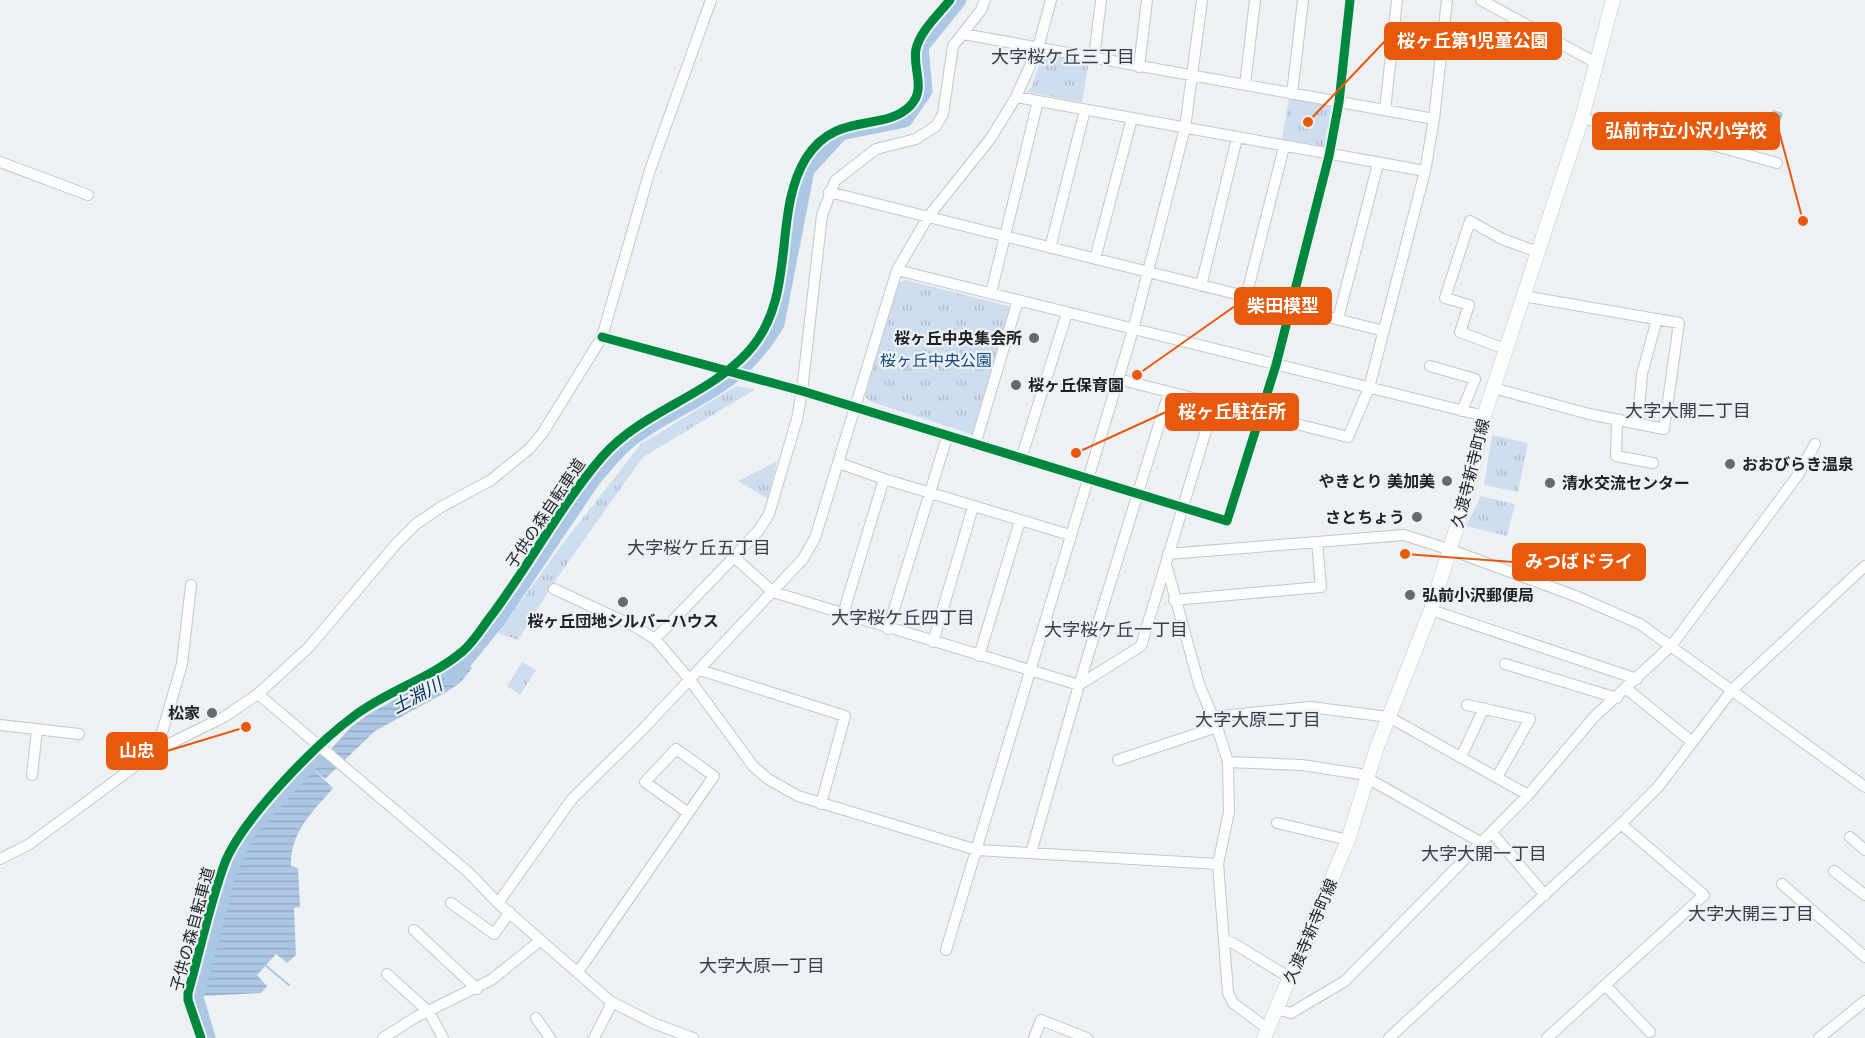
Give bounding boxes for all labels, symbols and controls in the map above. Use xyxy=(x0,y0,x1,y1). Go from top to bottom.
callout: 桜ヶ丘第1児童公園 xyxy=(1385,23,1561,59)
text: 桜ヶ丘第1児童公園 xyxy=(1397,30,1549,51)
district label: 大字桜ケ丘三丁目 xyxy=(991,46,1135,67)
callout: 弘前市立小沢小学校 xyxy=(1593,113,1779,149)
text: 弘前市立小沢小学校 xyxy=(1605,120,1767,141)
callout: 柴田模型 xyxy=(1235,288,1331,324)
text: 柴田模型 xyxy=(1247,295,1319,316)
place label: 桜ヶ丘中央集会所 xyxy=(894,329,1022,348)
marker: 桜ヶ丘中央集会所 xyxy=(1027,331,1041,345)
park label: 桜ヶ丘中央公園 xyxy=(880,351,992,370)
place label: 桜ヶ丘保育園 xyxy=(1028,376,1124,395)
marker: 桜ヶ丘保育園 xyxy=(1009,378,1023,392)
callout: 桜ヶ丘駐在所 xyxy=(1166,394,1298,430)
district label: 大字大開二丁目 xyxy=(1625,400,1751,421)
text: 桜ヶ丘駐在所 xyxy=(1178,401,1286,422)
street label: 久渡寺新寺町線 xyxy=(1448,416,1493,530)
street label: 子供の森自転車道 xyxy=(502,455,589,572)
place label: おおびらき温泉 xyxy=(1742,455,1854,474)
marker: おおびらき温泉 xyxy=(1723,457,1737,471)
place label: やきとり 美加美 xyxy=(1318,472,1435,491)
marker: やきとり 美加美 xyxy=(1440,474,1454,488)
place label: 清水交流センター xyxy=(1562,474,1690,493)
marker: 清水交流センター xyxy=(1543,476,1557,490)
place label: さとちょう xyxy=(1325,508,1405,527)
marker: さとちょう xyxy=(1410,510,1424,524)
district label: 大字桜ケ丘五丁目 xyxy=(627,537,771,558)
callout: みつばドライ xyxy=(1513,544,1645,580)
text: みつばドライ xyxy=(1525,551,1633,572)
place label: 弘前小沢郵便局 xyxy=(1422,586,1534,605)
marker: 弘前小沢郵便局 xyxy=(1403,588,1417,602)
marker: 桜ヶ丘団地シルバーハウス xyxy=(616,595,630,609)
district label: 大字桜ケ丘四丁目 xyxy=(831,607,975,628)
place label: 桜ヶ丘団地シルバーハウス xyxy=(527,612,719,631)
district label: 大字桜ケ丘一丁目 xyxy=(1044,619,1188,640)
water label: 土淵川 xyxy=(388,673,447,718)
place label: 松家 xyxy=(168,704,200,723)
marker: 松家 xyxy=(205,706,219,720)
district label: 大字大原二丁目 xyxy=(1195,709,1321,730)
callout: 山忠 xyxy=(107,733,167,769)
text: 山忠 xyxy=(119,740,155,761)
district label: 大字大開一丁目 xyxy=(1421,843,1547,864)
street label: 子供の森自転車道 xyxy=(167,865,218,993)
street label: 久渡寺新寺町線 xyxy=(1280,876,1341,986)
district label: 大字大開三丁目 xyxy=(1688,903,1814,924)
district label: 大字大原一丁目 xyxy=(699,955,825,976)

